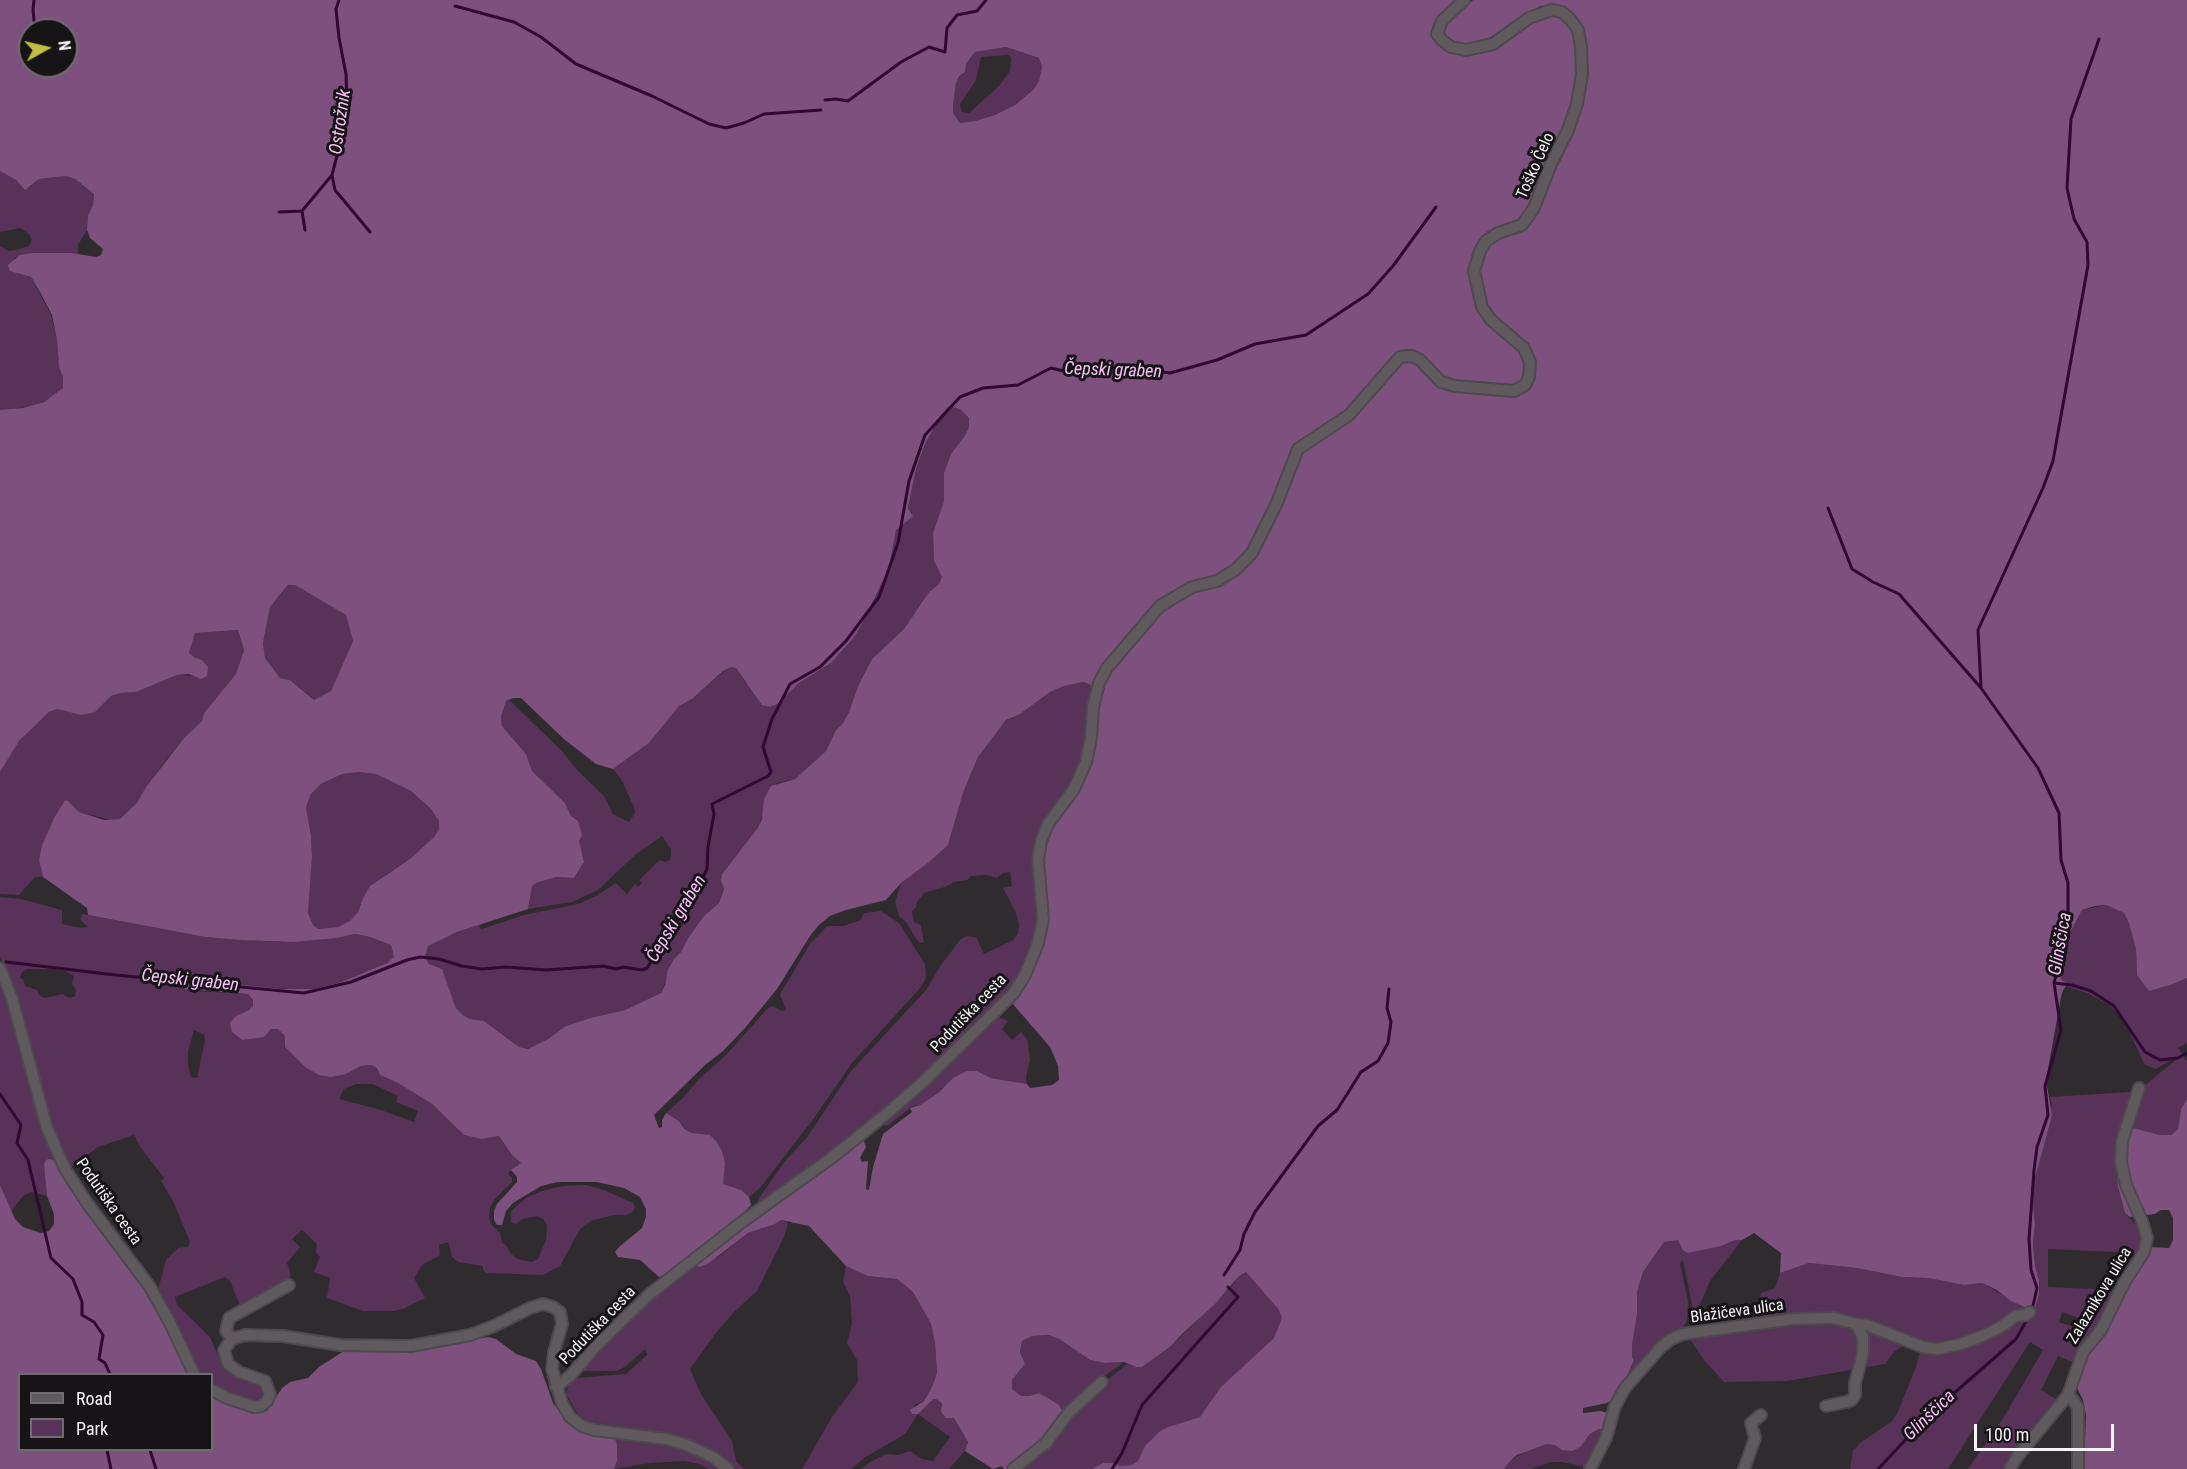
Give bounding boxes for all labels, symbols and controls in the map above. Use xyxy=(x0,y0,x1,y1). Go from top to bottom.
north arrow xyxy=(18,18,78,78)
text: N xyxy=(54,40,74,52)
water label: Ostrožnik xyxy=(326,88,356,156)
street label: Toško Čelo xyxy=(1513,130,1559,202)
water label: Čepski graben xyxy=(1064,358,1162,384)
water label: Čepski graben xyxy=(643,872,711,966)
water label: Glinščica xyxy=(2045,911,2077,977)
water label: Čepski graben xyxy=(140,965,240,997)
street label: Podutiška cesta xyxy=(927,971,1011,1057)
street label: Podutiška cesta xyxy=(71,1155,145,1249)
street label: Zalaznikova ulica xyxy=(2064,1244,2136,1348)
street label: Podutiška cesta xyxy=(556,1283,640,1369)
street label: Blažičeva ulica xyxy=(1689,1296,1785,1328)
legend xyxy=(18,1373,213,1451)
water label: Glinščica xyxy=(1900,1386,1960,1446)
text: Road xyxy=(76,1388,112,1409)
scale bar xyxy=(1977,1412,2116,1450)
text: Park xyxy=(76,1418,108,1439)
text: 100 m xyxy=(1985,1424,2029,1445)

